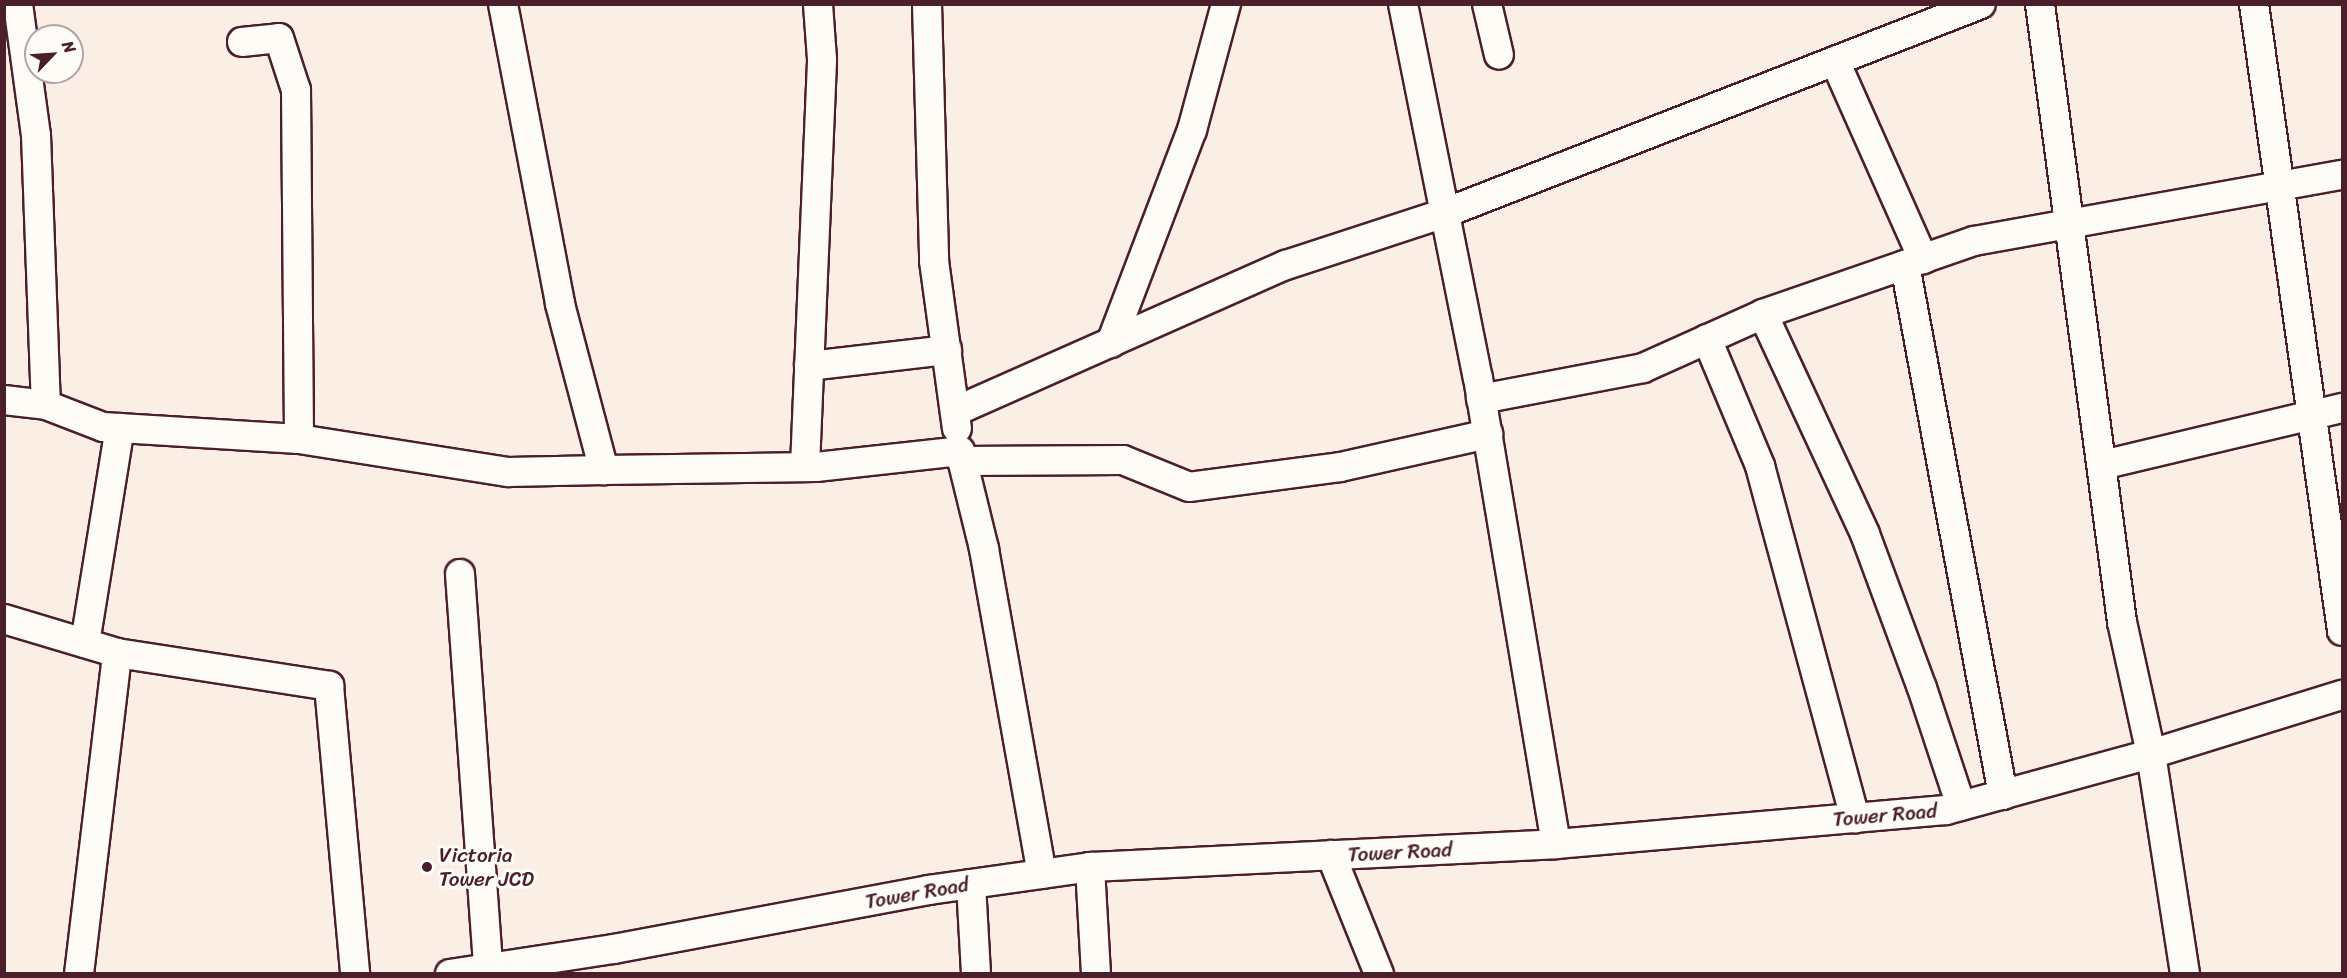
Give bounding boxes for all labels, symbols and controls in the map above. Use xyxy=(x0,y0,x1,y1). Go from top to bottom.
north arrow xyxy=(24,24,84,84)
text: N xyxy=(53,36,84,58)
street label: Tower Road xyxy=(1832,798,1938,832)
street label: Tower Road xyxy=(1347,837,1453,867)
place label: Victoria Tower JCD xyxy=(439,842,534,892)
marker: Victoria Tower JCD xyxy=(420,860,434,874)
street label: Tower Road xyxy=(863,871,971,915)

